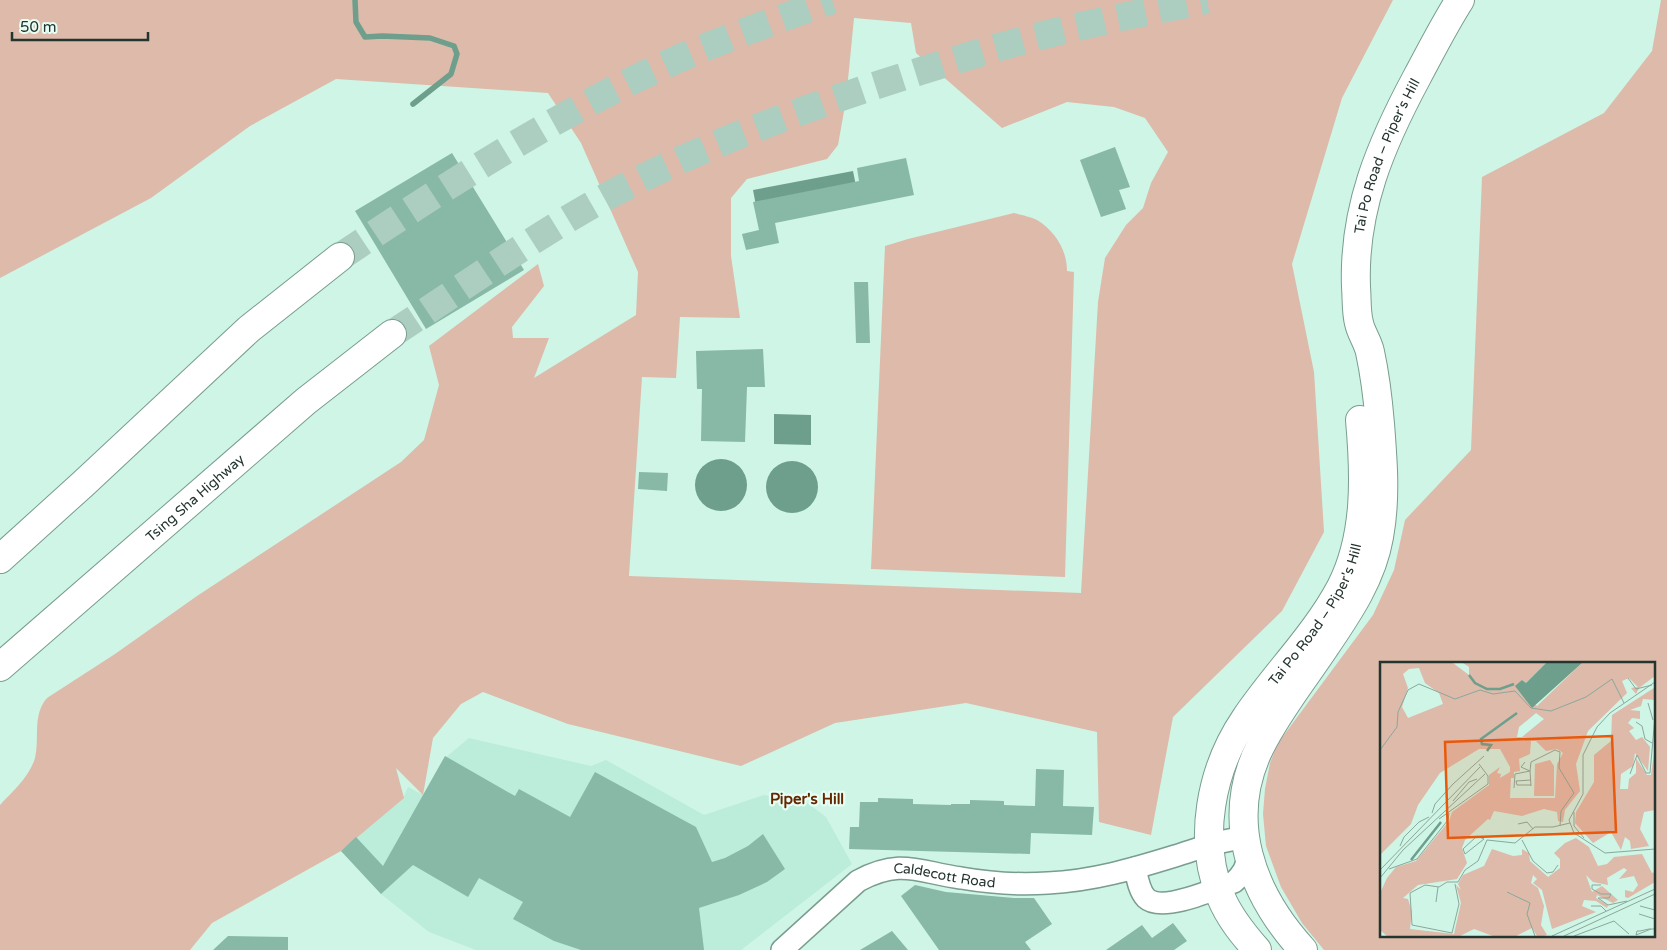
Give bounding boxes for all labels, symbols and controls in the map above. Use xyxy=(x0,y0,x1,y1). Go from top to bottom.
scale bar xyxy=(12,10,149,42)
text: 50 m xyxy=(20,18,57,36)
street label: Tai Po Road – Piper's Hill xyxy=(1351,76,1424,235)
street label: Tsing Sha Highway xyxy=(142,450,248,545)
street label: Tai Po Road – Piper's Hill xyxy=(1265,542,1365,689)
inset map xyxy=(1380,662,1654,938)
district label: Piper's Hill xyxy=(770,790,844,809)
street label: Caldecott Road xyxy=(893,860,996,891)

